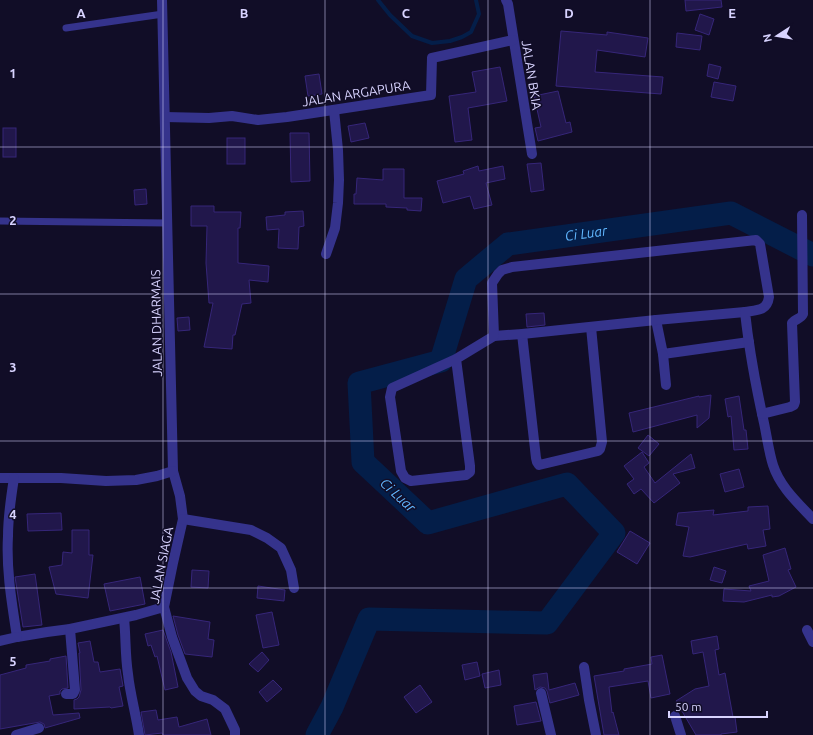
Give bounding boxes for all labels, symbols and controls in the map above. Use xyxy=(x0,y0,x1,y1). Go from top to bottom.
text: A xyxy=(76,6,86,20)
text: B xyxy=(240,6,249,20)
text: C xyxy=(402,6,411,20)
text: D xyxy=(564,6,574,20)
text: E xyxy=(728,6,736,20)
north arrow xyxy=(757,16,797,56)
text: N xyxy=(760,33,774,43)
street label: JALAN BKIA xyxy=(520,39,545,111)
text: 1 xyxy=(9,66,17,80)
street label: JALAN ARGAPURA xyxy=(301,77,412,108)
text: 2 xyxy=(9,213,17,227)
water label: Ci Luar xyxy=(564,222,609,244)
street label: JALAN DHARMAIS xyxy=(148,269,164,377)
text: 3 xyxy=(9,360,17,374)
water label: Ci Luar xyxy=(377,475,419,516)
text: 4 xyxy=(9,507,17,521)
street label: JALAN SIAGA xyxy=(147,525,175,605)
text: 5 xyxy=(9,654,17,668)
scale bar xyxy=(669,693,767,719)
text: 50 m xyxy=(675,700,702,713)

